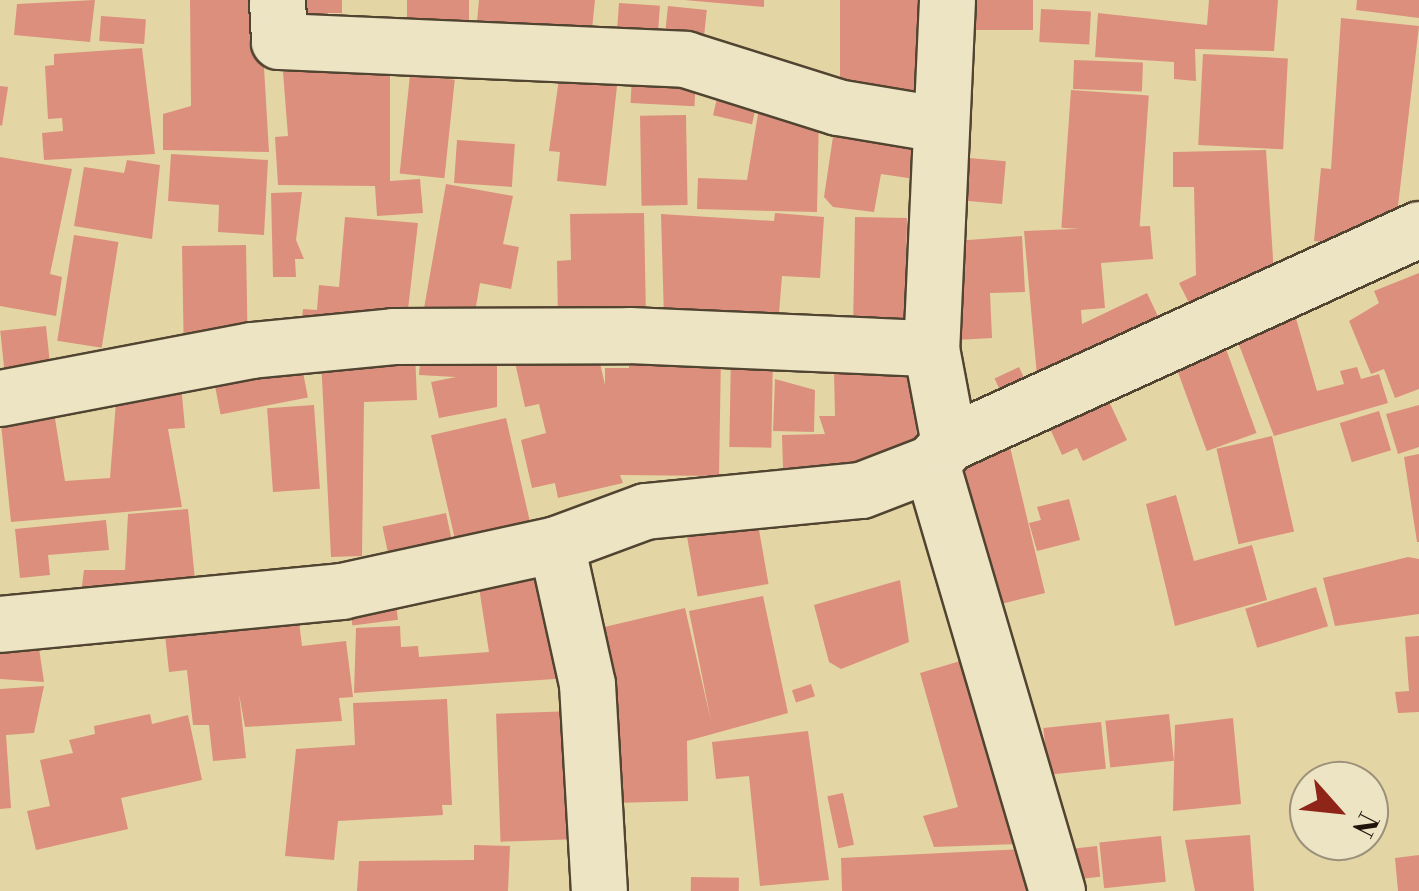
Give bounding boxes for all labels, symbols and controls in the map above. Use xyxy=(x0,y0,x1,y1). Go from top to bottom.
north arrow xyxy=(1289,761,1389,861)
text: N xyxy=(1344,806,1385,842)

